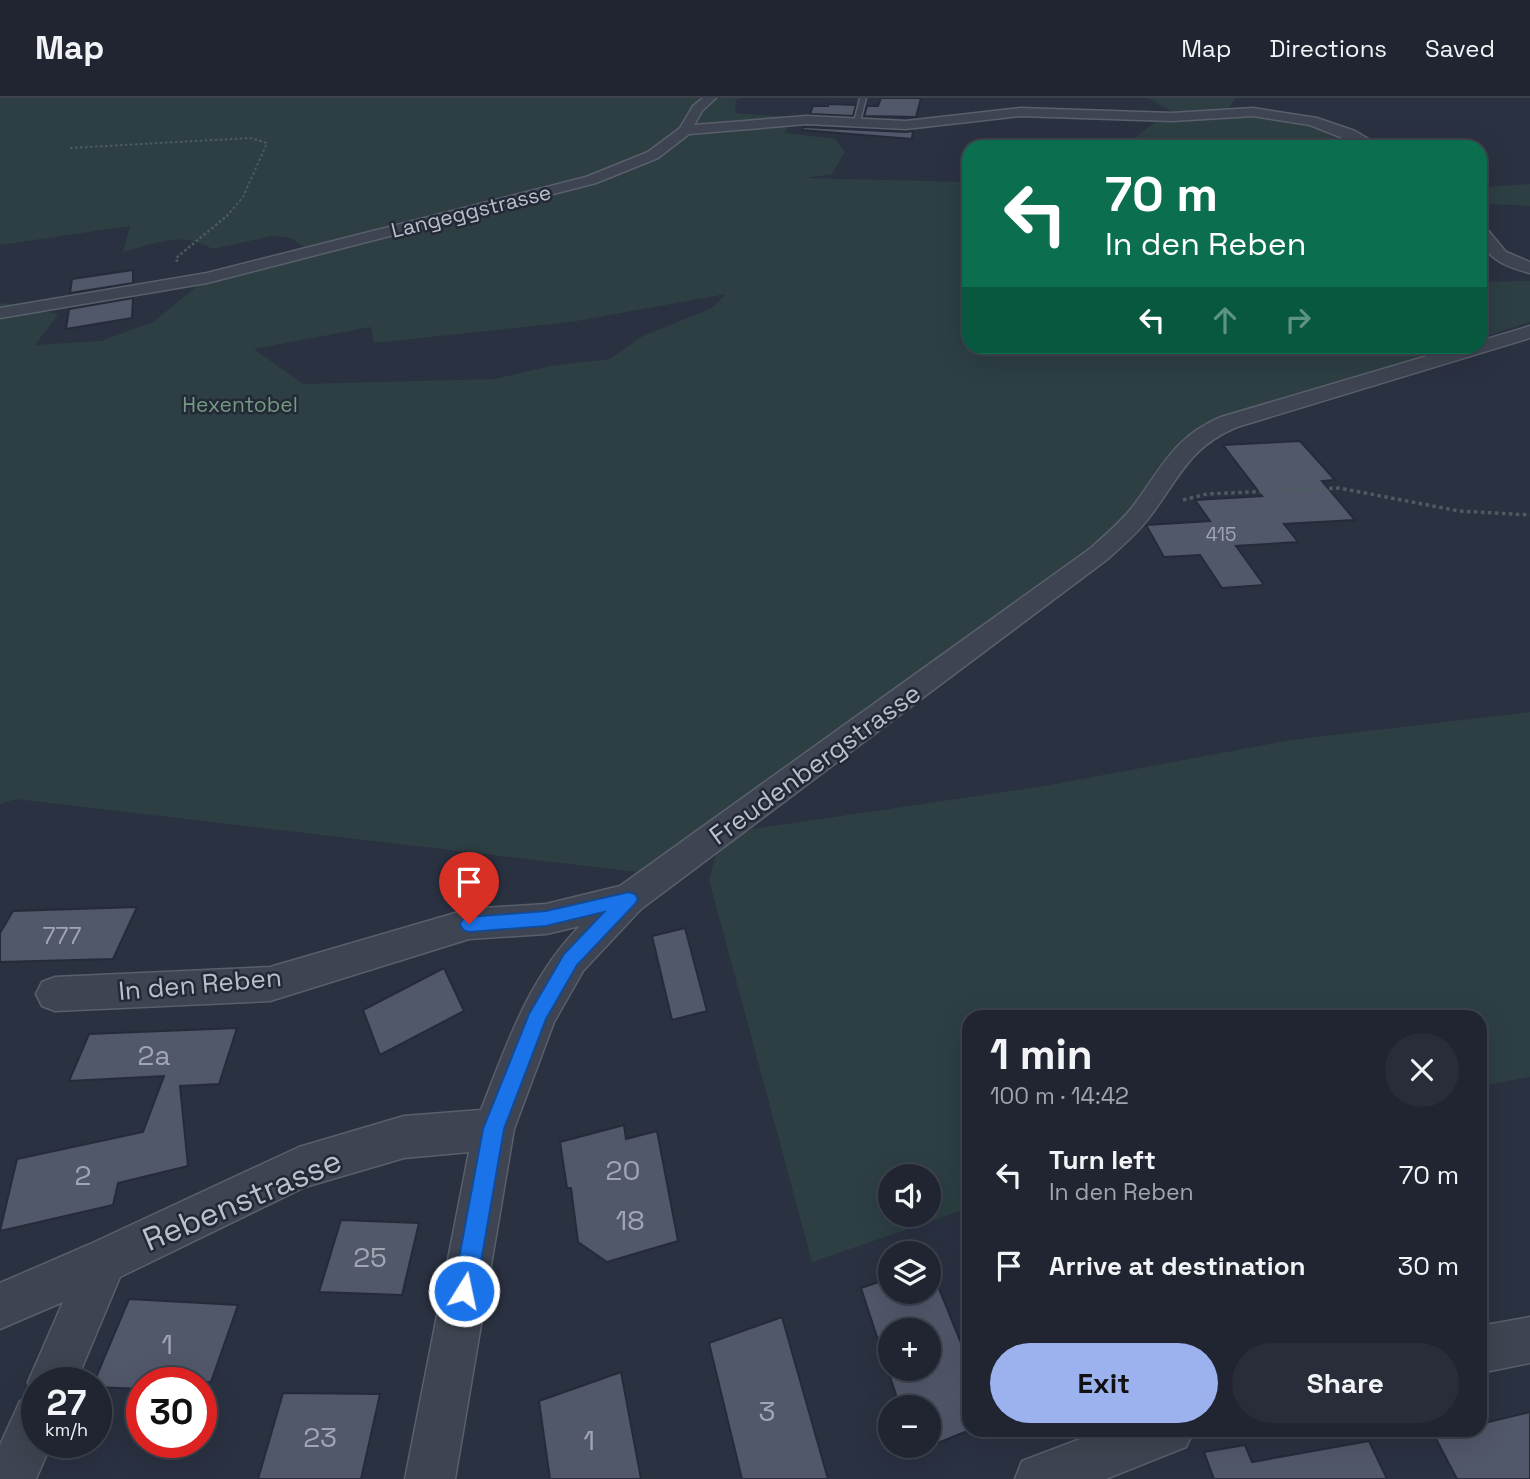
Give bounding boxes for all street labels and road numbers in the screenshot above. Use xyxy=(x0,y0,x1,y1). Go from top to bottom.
street label: Langeggstrasse xyxy=(388,178,554,244)
street label: Freudenbergstrasse xyxy=(703,676,927,852)
street label: In den Reben xyxy=(117,960,283,1008)
street label: Rebenstrasse xyxy=(137,1140,347,1260)

